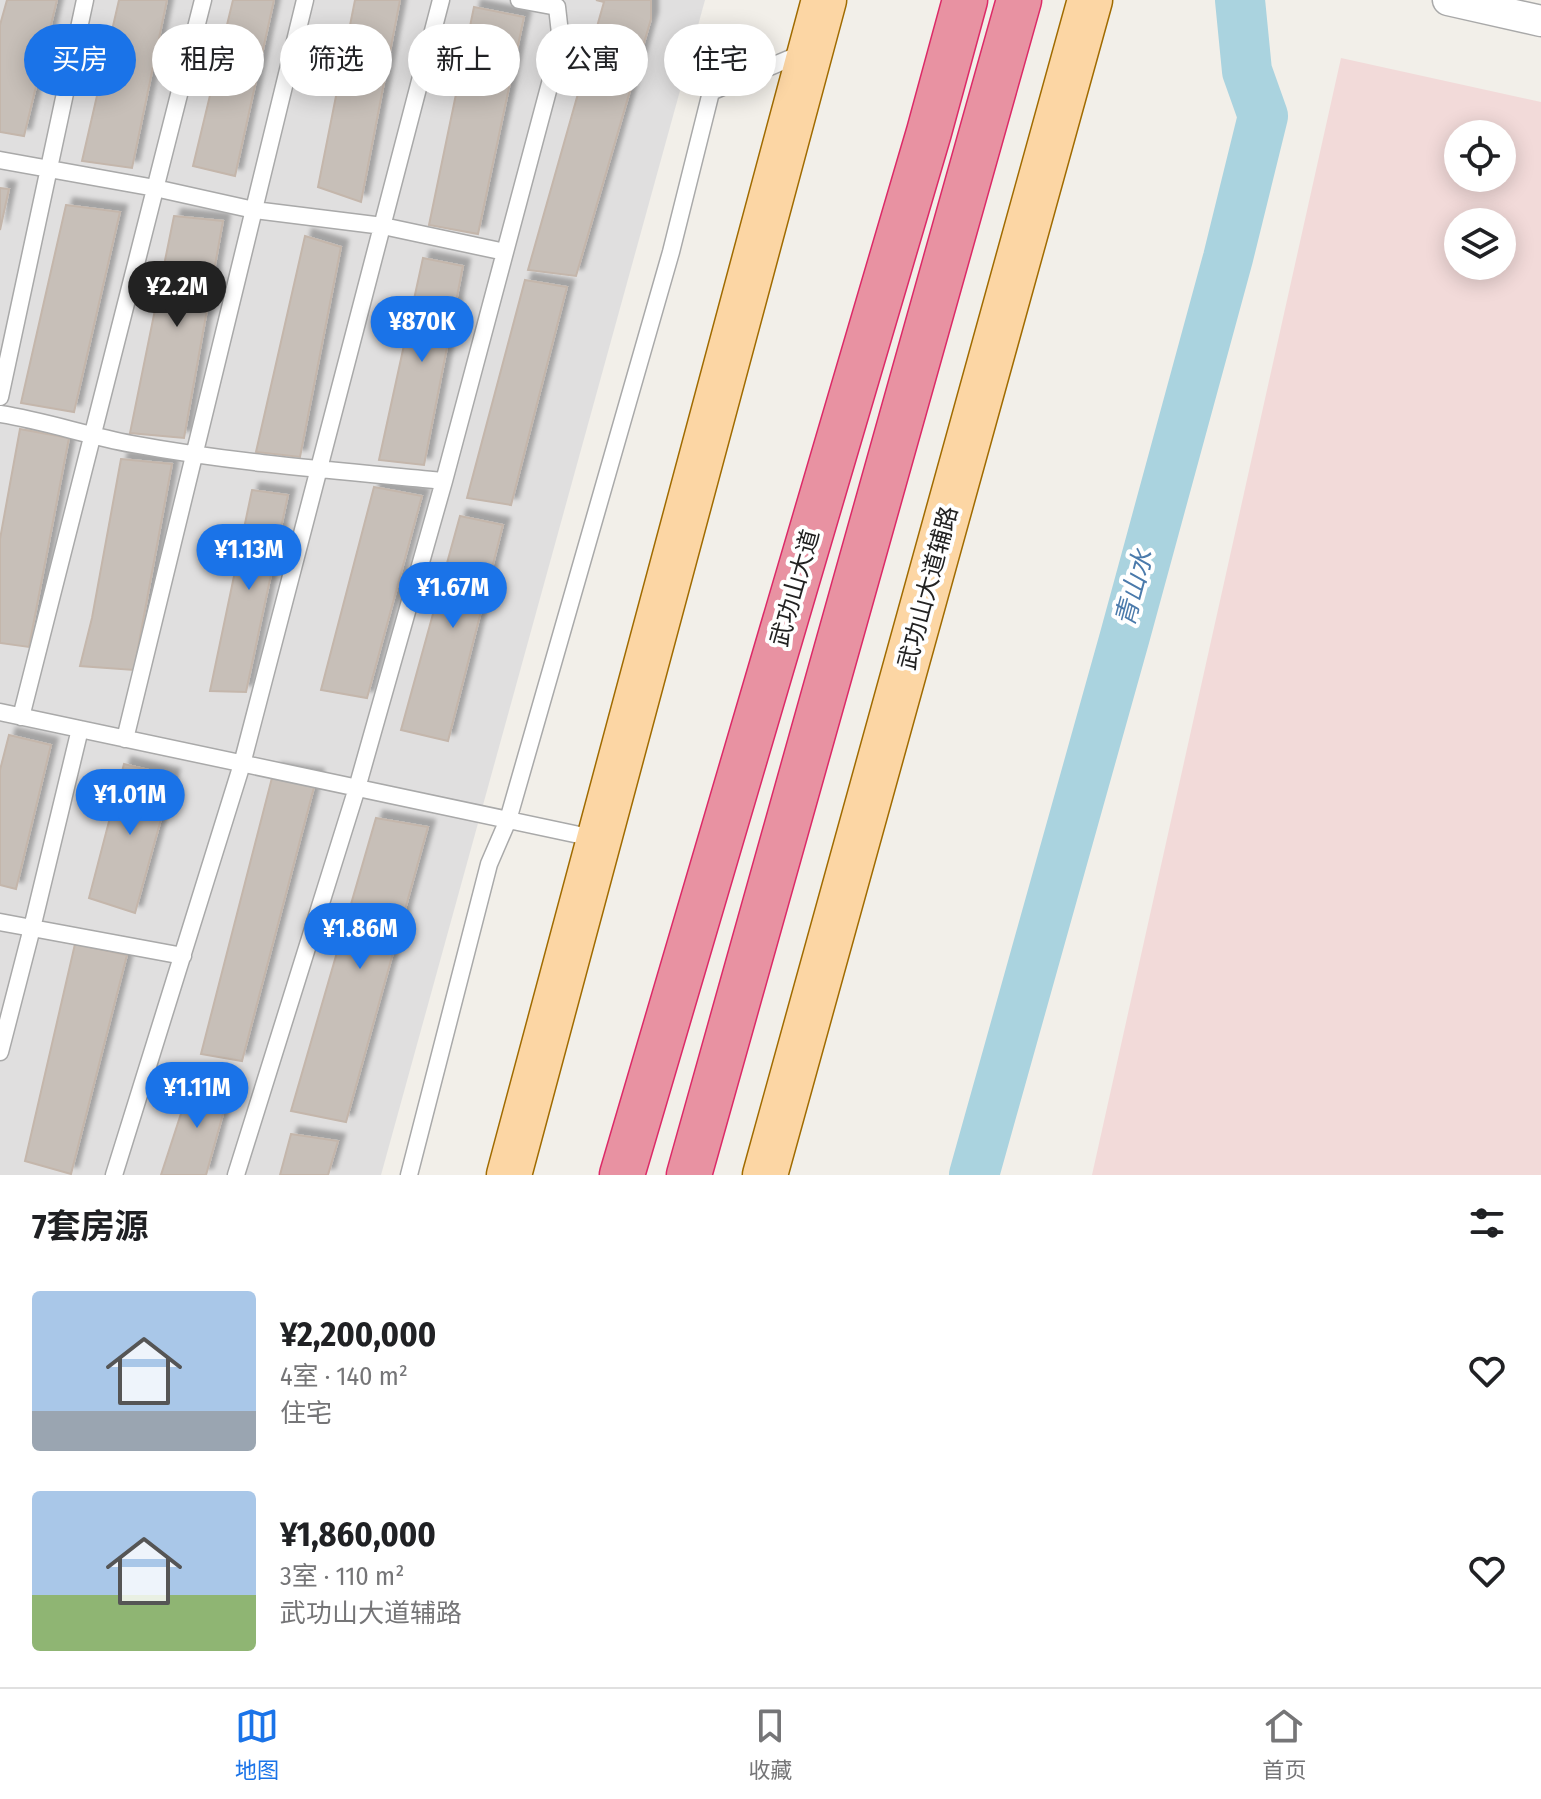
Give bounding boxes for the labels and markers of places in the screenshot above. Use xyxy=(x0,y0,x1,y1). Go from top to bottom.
pin: ¥2.2M xyxy=(121,261,233,329)
pin: ¥870K xyxy=(366,296,478,364)
pin: ¥1.13M xyxy=(184,524,314,592)
pin: ¥1.67M xyxy=(388,562,518,630)
pin: ¥1.01M xyxy=(65,769,195,837)
pin: ¥1.86M xyxy=(295,903,425,971)
pin: ¥1.11M xyxy=(132,1062,262,1130)

